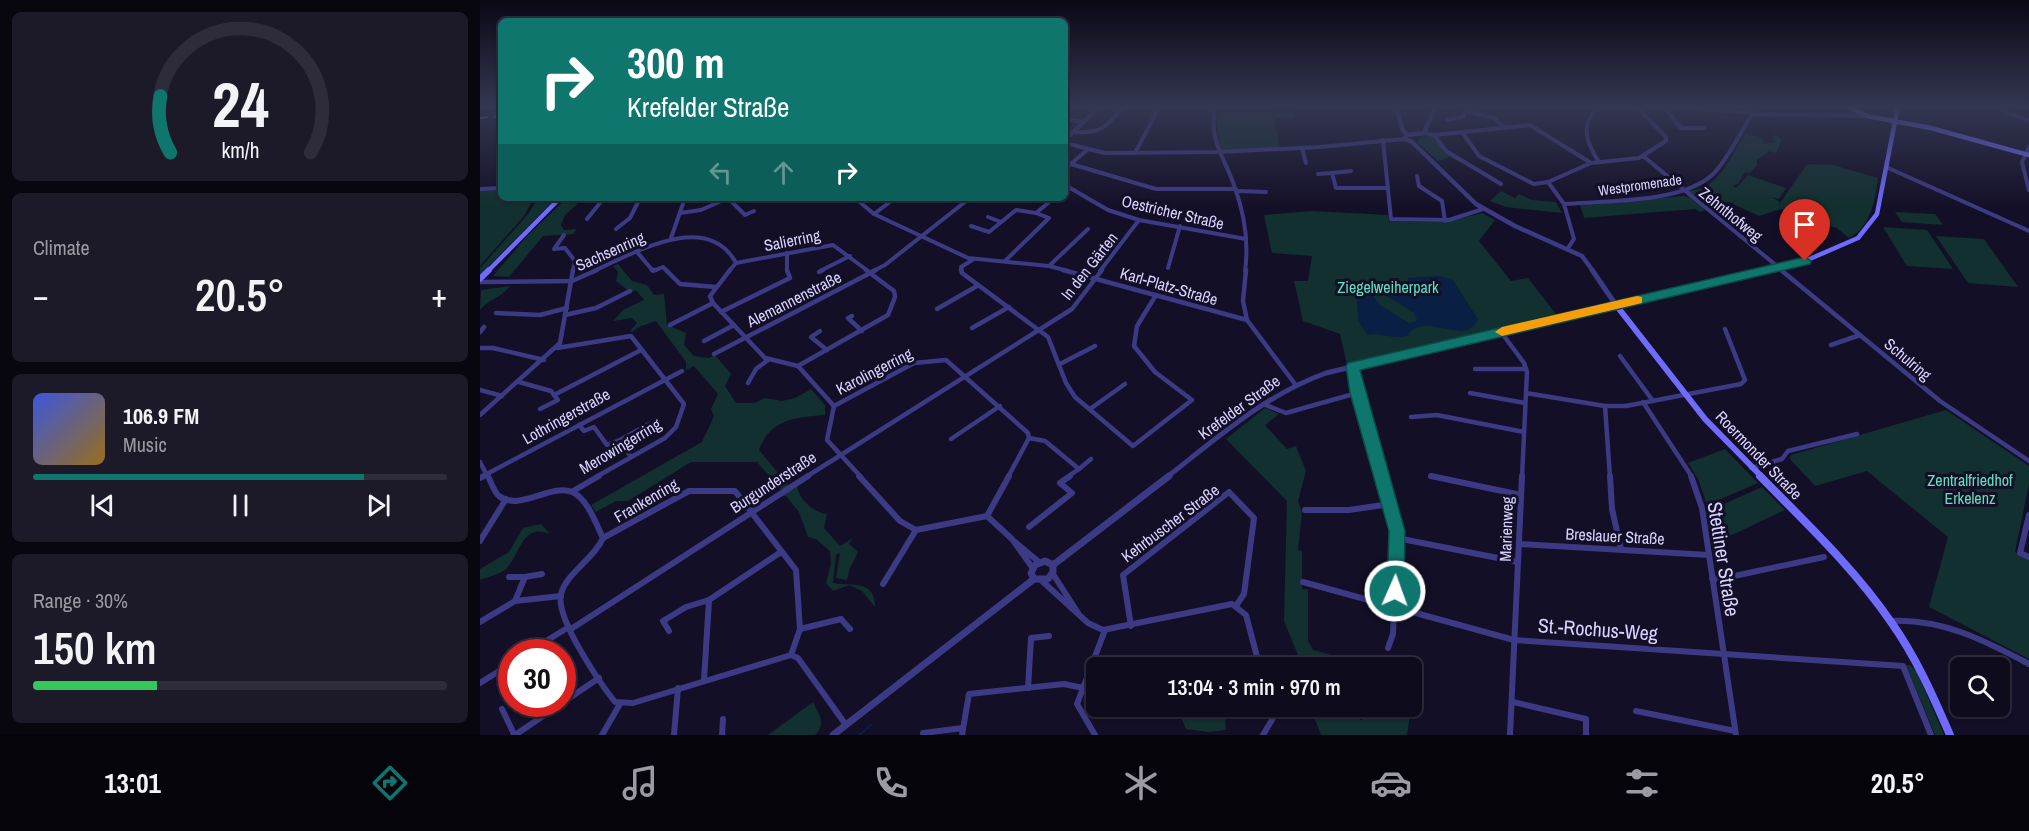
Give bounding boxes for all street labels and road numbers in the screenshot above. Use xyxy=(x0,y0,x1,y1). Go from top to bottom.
street label: Westpromenade xyxy=(1597,170,1683,200)
street label: Zehnthofweg xyxy=(1695,182,1768,247)
street label: Oestricher Straße xyxy=(1120,190,1226,234)
street label: Salierring xyxy=(762,224,823,256)
street label: Sachsenring xyxy=(572,226,649,276)
street label: In den Gärten xyxy=(1056,228,1122,304)
street label: Karl-Platz-Straße xyxy=(1118,262,1220,310)
street label: Alemannenstraße xyxy=(742,266,845,333)
street label: Schulring xyxy=(1880,333,1937,386)
street label: Karolingerring xyxy=(832,342,917,400)
street label: Krefelder Straße xyxy=(1194,370,1284,444)
street label: Lothringerstraße xyxy=(518,383,614,449)
street label: Roermonder Straße xyxy=(1711,406,1807,504)
street label: Merowingerring xyxy=(575,413,666,479)
street label: Burgunderstraße xyxy=(726,446,820,518)
street label: Frankenring xyxy=(610,472,683,527)
street label: Kehrbuscher Straße xyxy=(1116,479,1224,567)
street label: Marienweg xyxy=(1494,495,1518,562)
street label: Stettiner Straße xyxy=(1702,500,1746,618)
street label: Breslauer Straße xyxy=(1565,522,1665,550)
street label: St.-Rochus-Weg xyxy=(1537,611,1659,647)

